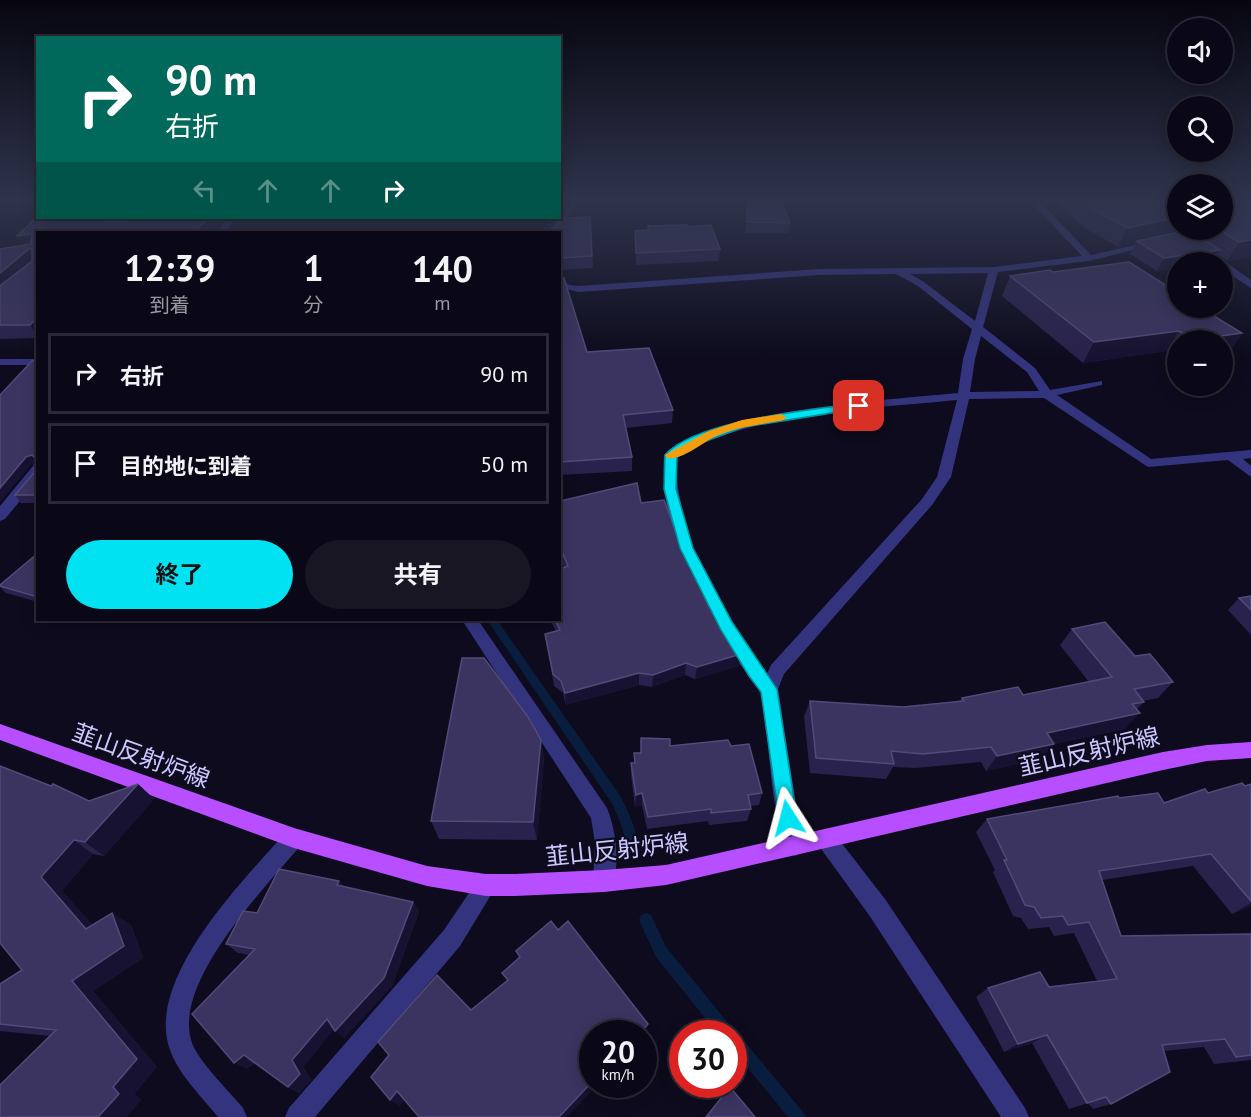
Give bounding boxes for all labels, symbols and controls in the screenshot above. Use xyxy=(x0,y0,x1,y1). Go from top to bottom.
map controls xyxy=(1167,18,1233,396)
button: sound xyxy=(1167,18,1233,84)
text: 90 m xyxy=(165,52,257,107)
icon: right xyxy=(66,60,144,138)
button: search xyxy=(1167,96,1233,162)
text: 右折 xyxy=(165,109,219,143)
icon: left xyxy=(188,174,221,207)
icon: ahead xyxy=(251,174,284,207)
icon: ahead xyxy=(314,174,347,207)
icon: right xyxy=(377,174,410,207)
button: layers xyxy=(1167,174,1233,240)
text: 12:39 xyxy=(124,244,215,291)
text: 1 xyxy=(303,244,324,291)
text: 140 xyxy=(412,245,473,292)
button: + xyxy=(1167,252,1233,318)
text: m xyxy=(434,290,450,316)
text: 到着 xyxy=(150,292,190,318)
text: 分 xyxy=(304,292,324,318)
button: − xyxy=(1167,330,1233,396)
icon: right xyxy=(69,357,102,390)
text: 90 m xyxy=(480,360,528,388)
text: 右折 xyxy=(120,362,164,390)
pin xyxy=(833,380,884,431)
icon: arrive xyxy=(842,389,875,422)
icon: arrive xyxy=(69,447,102,480)
text: 50 m xyxy=(480,450,528,478)
text: 目的地に到着 xyxy=(120,452,252,480)
button: 終了 xyxy=(66,540,293,609)
button: 共有 xyxy=(305,540,531,609)
street label: 韮山反射炉線 xyxy=(68,716,214,795)
street label: 韮山反射炉線 xyxy=(1015,720,1163,783)
position arrow xyxy=(756,786,820,850)
street label: 韮山反射炉線 xyxy=(544,827,690,872)
speed limit sign: 30 xyxy=(669,1020,747,1098)
text: 20 xyxy=(601,1032,635,1071)
text: km/h xyxy=(602,1065,634,1084)

